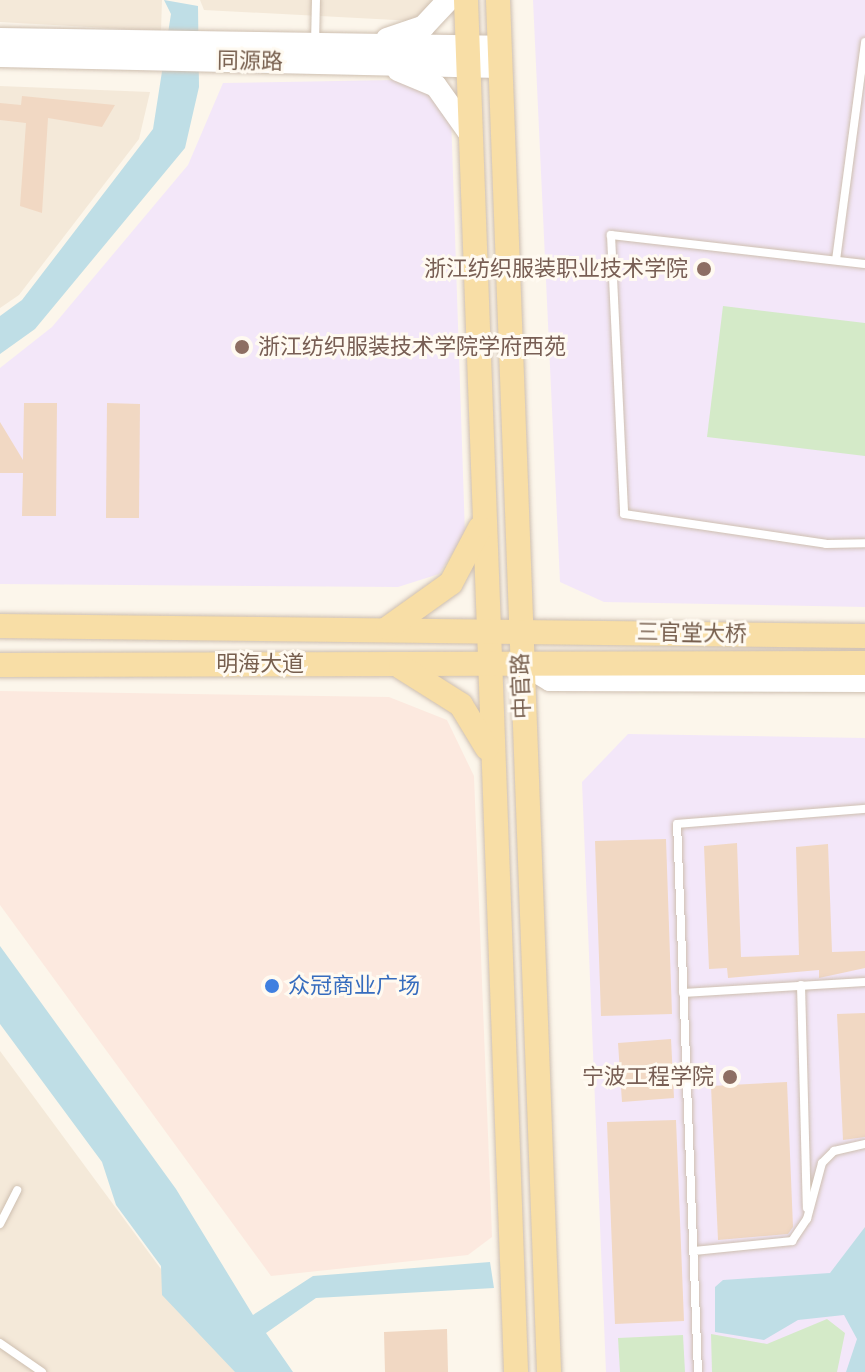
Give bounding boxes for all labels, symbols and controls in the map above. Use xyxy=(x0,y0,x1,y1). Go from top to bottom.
street label: 同源路 xyxy=(217,47,283,75)
place label: 浙江纺织服装职业技术学院 xyxy=(424,256,688,282)
marker: 浙江纺织服装职业技术学院 xyxy=(695,260,713,278)
place label: 浙江纺织服装技术学院学府西苑 xyxy=(258,334,566,360)
marker: 浙江纺织服装技术学院学府西苑 xyxy=(233,338,251,356)
street label: 三官堂大桥 xyxy=(637,619,747,647)
street label: 明海大道 xyxy=(216,651,304,677)
street label: 中官路 xyxy=(507,653,535,719)
place label: 众冠商业广场 xyxy=(288,973,420,999)
marker: 众冠商业广场 xyxy=(263,977,281,995)
place label: 宁波工程学院 xyxy=(582,1064,714,1090)
marker: 宁波工程学院 xyxy=(721,1068,739,1086)

